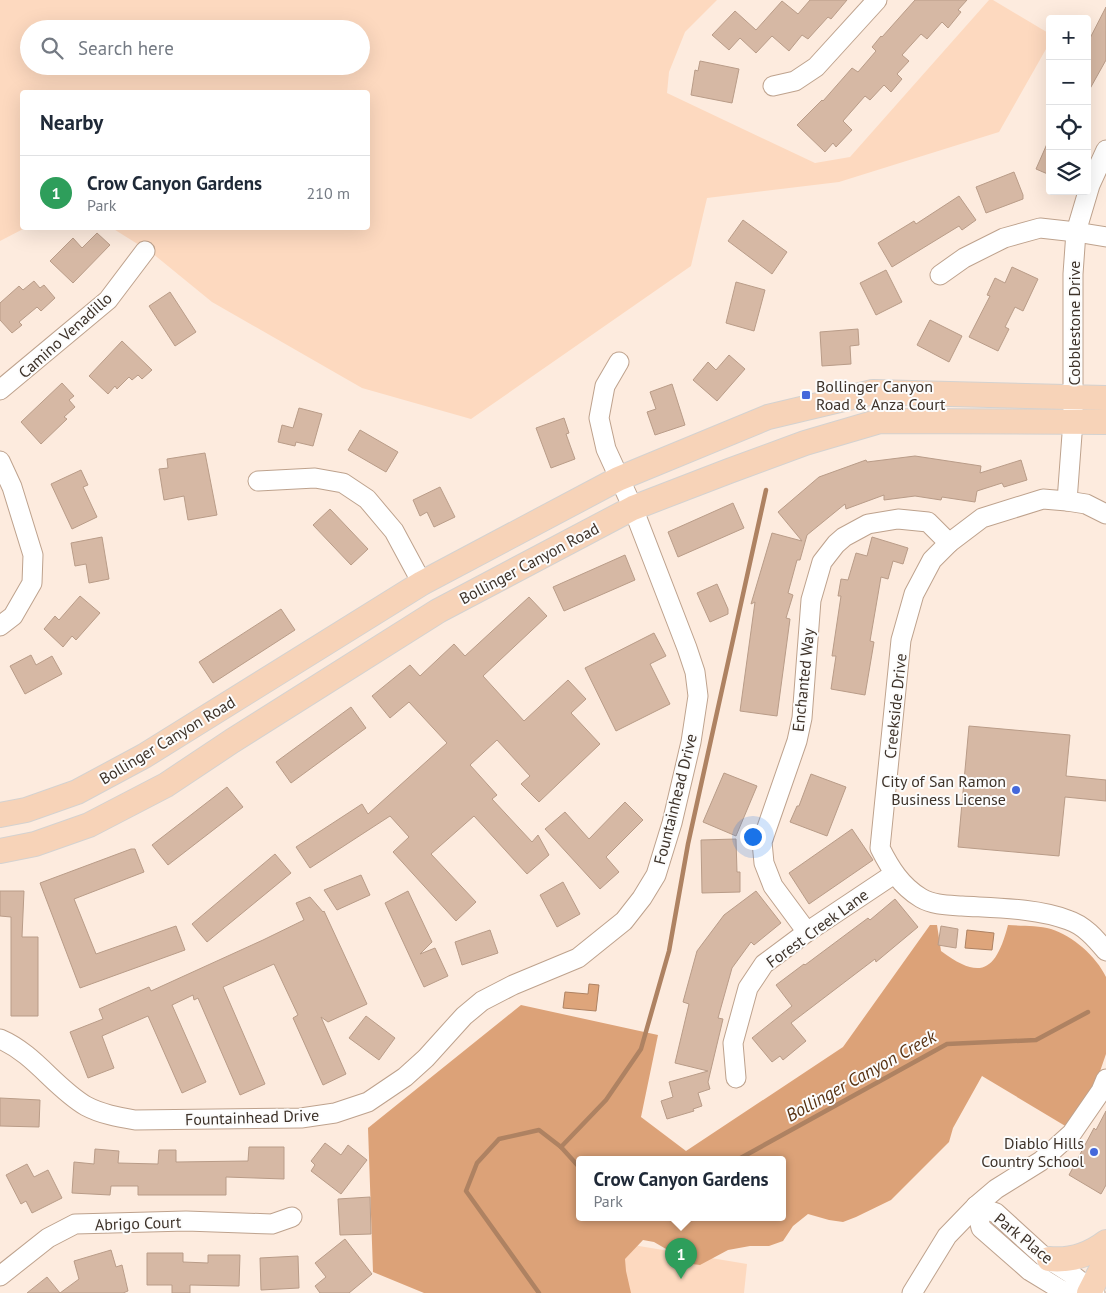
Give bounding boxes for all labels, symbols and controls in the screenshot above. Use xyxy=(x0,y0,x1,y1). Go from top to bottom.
map controls xyxy=(1046,15,1091,195)
button: + xyxy=(1046,15,1091,60)
search box xyxy=(20,20,370,75)
icon: search xyxy=(38,34,66,62)
text: Search here xyxy=(78,36,174,60)
button: − xyxy=(1046,60,1091,105)
button: locate xyxy=(1046,105,1091,150)
text: Nearby xyxy=(40,109,103,136)
button: layers xyxy=(1046,150,1091,195)
text: Crow Canyon Gardens xyxy=(87,171,262,195)
text: 1 xyxy=(51,183,61,203)
text: 210 m xyxy=(307,183,350,203)
text: Park xyxy=(87,195,116,215)
street label: Cobblestone Drive xyxy=(1064,261,1084,385)
street label: Camino Venadillo xyxy=(14,288,116,382)
place label: Bollinger Canyon Road & Anza Court xyxy=(816,376,946,414)
marker: Bollinger Canyon Road & Anza Court xyxy=(800,389,812,401)
street label: Bollinger Canyon Road xyxy=(456,518,602,608)
street label: Enchanted Way xyxy=(788,627,818,733)
street label: Creekside Drive xyxy=(880,652,910,760)
street label: Bollinger Canyon Road xyxy=(95,692,239,788)
street label: Fountainhead Drive xyxy=(649,731,701,867)
place label: City of San Ramon Business License xyxy=(881,771,1006,809)
marker: City of San Ramon Business License xyxy=(1010,784,1022,796)
your location xyxy=(740,824,766,850)
street label: Forest Creek Lane xyxy=(762,884,872,972)
water label: Bollinger Canyon Creek xyxy=(781,1024,941,1127)
street label: Fountainhead Drive xyxy=(185,1105,319,1129)
place label: Diablo Hills Country School xyxy=(981,1133,1084,1171)
marker: Diablo Hills Country School xyxy=(1088,1146,1100,1158)
popup xyxy=(576,1156,786,1221)
text: Crow Canyon Gardens xyxy=(593,1167,769,1191)
text: Park xyxy=(593,1191,623,1211)
street label: Park Place xyxy=(991,1208,1057,1268)
street label: Abrigo Court xyxy=(95,1211,182,1234)
pin: 1 xyxy=(665,1238,697,1279)

